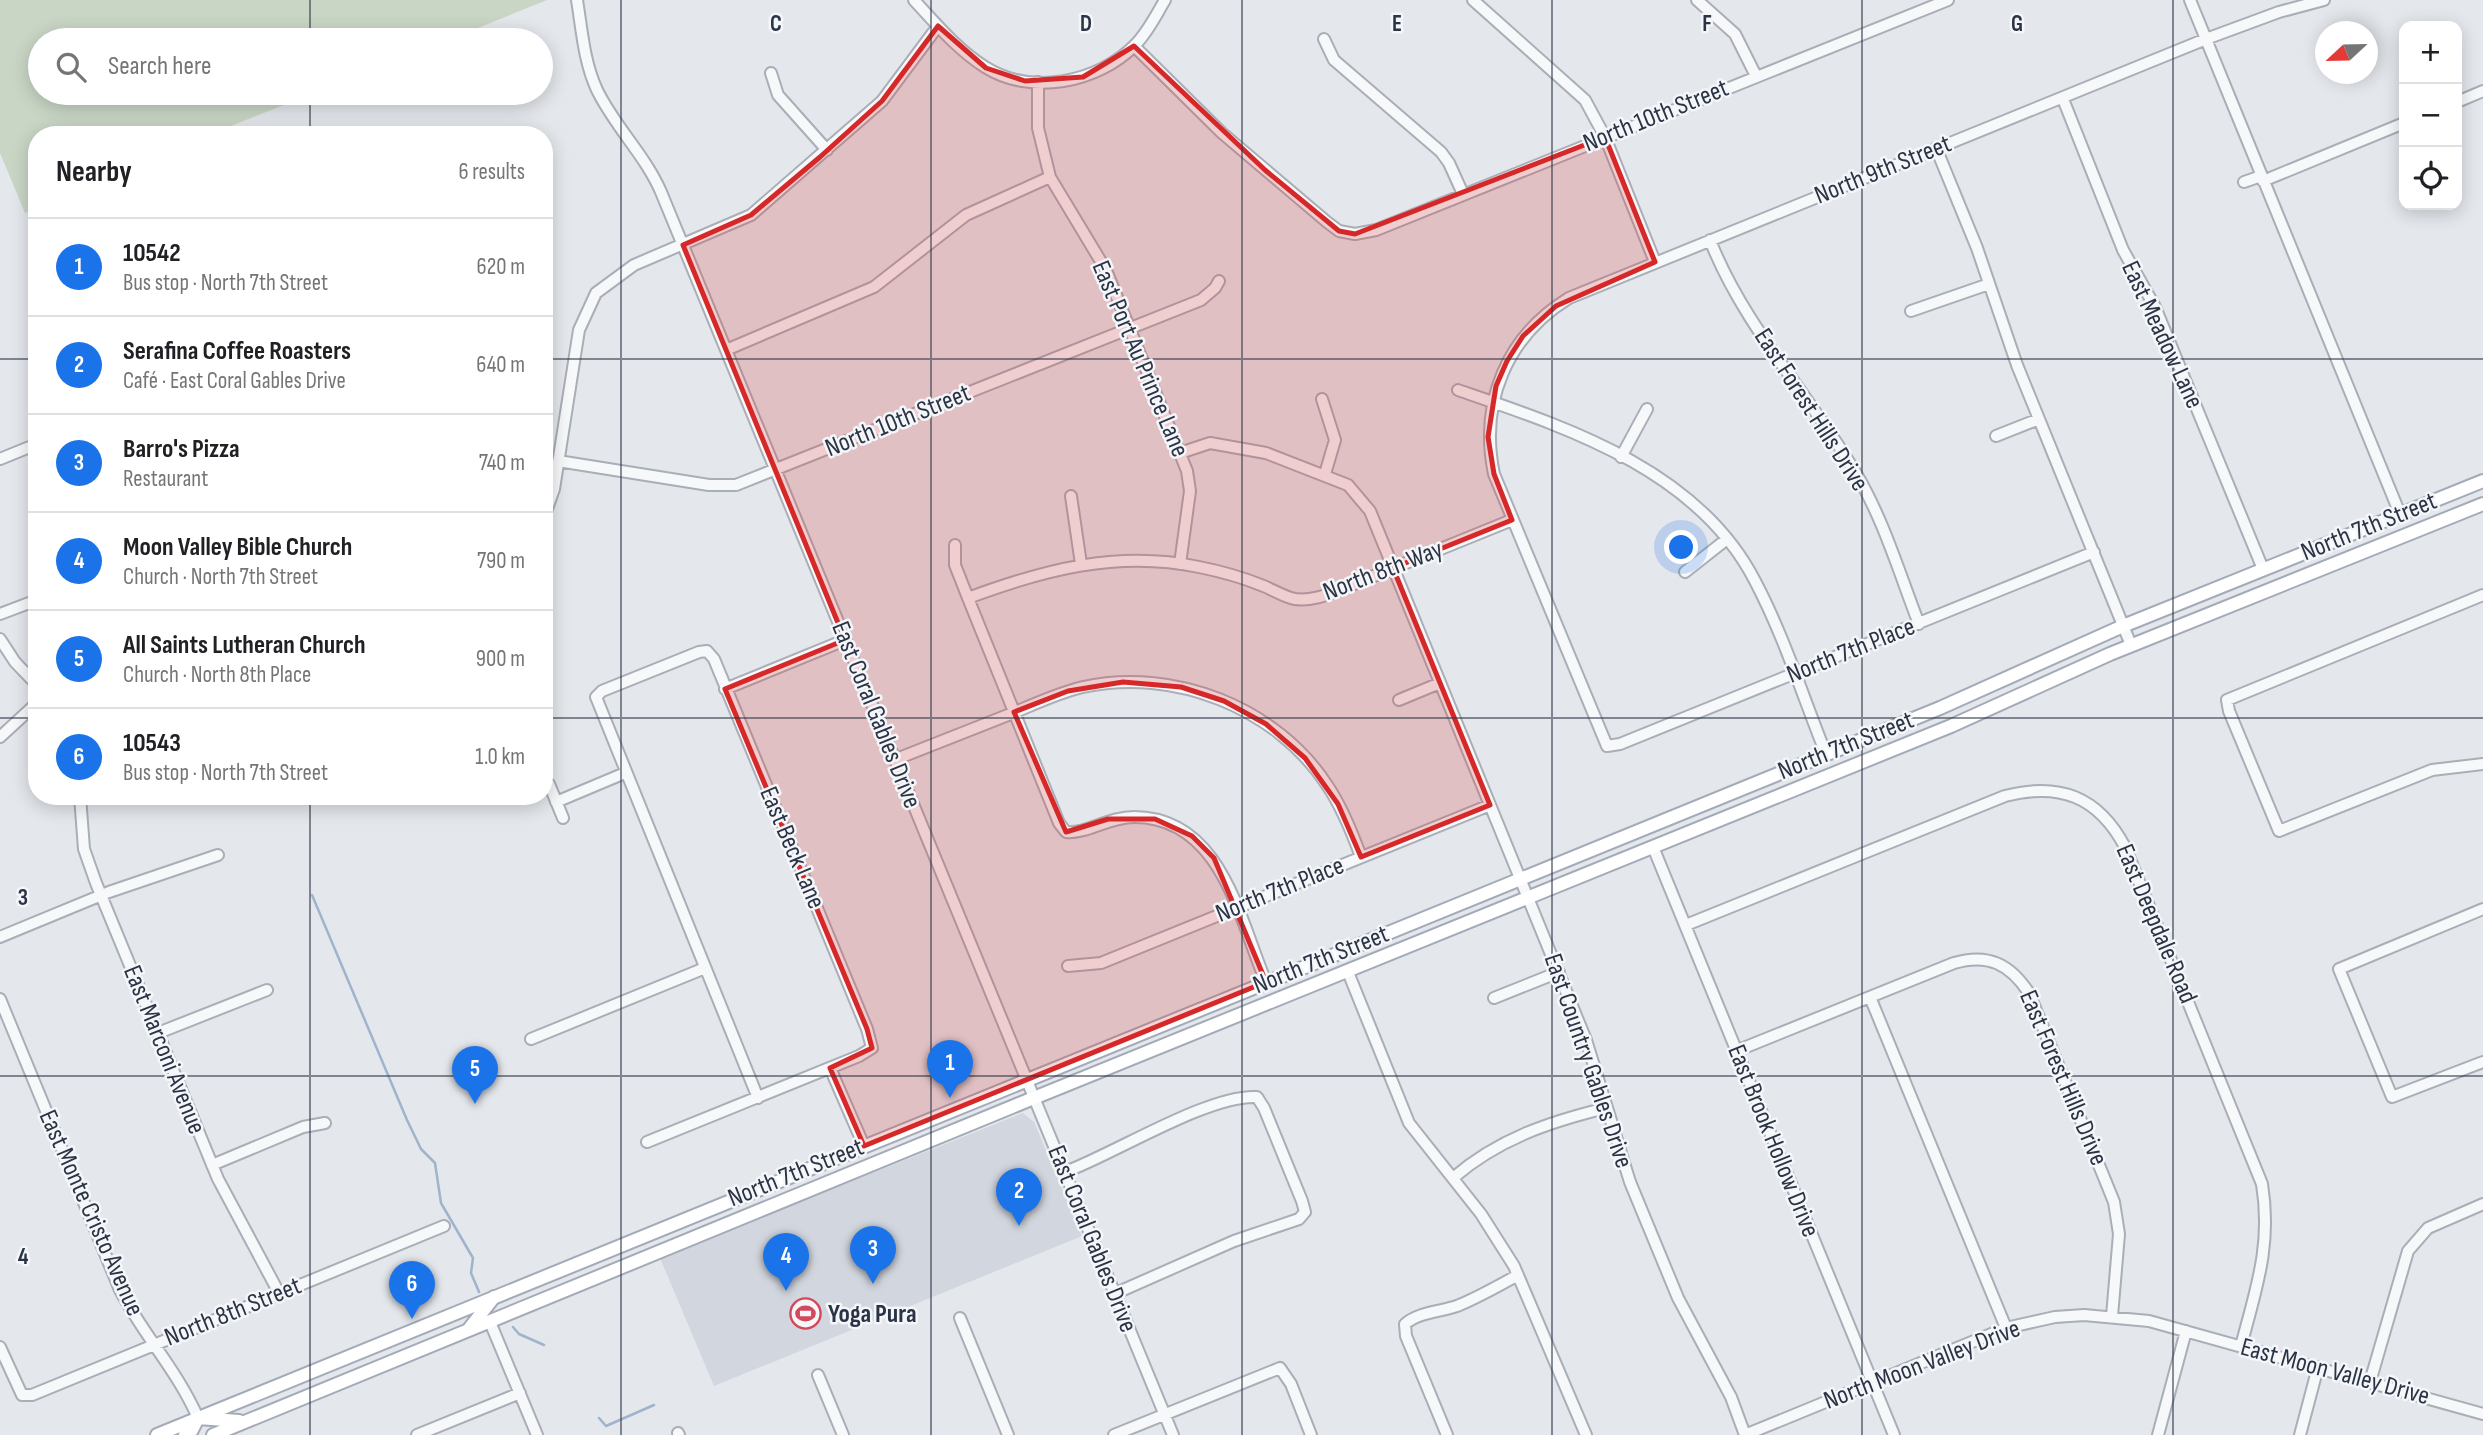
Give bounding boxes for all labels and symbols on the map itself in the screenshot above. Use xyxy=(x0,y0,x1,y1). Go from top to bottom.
text: C xyxy=(770,10,782,38)
text: D xyxy=(1080,10,1092,38)
text: E xyxy=(1392,10,1402,38)
text: F xyxy=(1702,10,1712,38)
text: G xyxy=(2011,10,2023,38)
north arrow xyxy=(2315,21,2378,84)
street label: North 10th Street xyxy=(1579,73,1733,159)
street label: North 9th Street xyxy=(1810,128,1956,211)
street label: East Port Au Prince Lane xyxy=(1085,256,1195,462)
street label: East Meadow Lane xyxy=(2114,256,2210,414)
street label: East Forest Hills Drive xyxy=(1747,323,1875,497)
street label: North 10th Street xyxy=(821,378,975,464)
street label: North 7th Street xyxy=(2297,486,2441,568)
your location xyxy=(1664,530,1698,564)
street label: North 8th Way xyxy=(1319,534,1447,608)
street label: North 7th Place xyxy=(1782,611,1920,691)
street label: East Coral Gables Drive xyxy=(824,617,928,813)
street label: North 7th Street xyxy=(1774,705,1918,787)
street label: East Beck Lane xyxy=(752,782,832,914)
street label: East Deepdale Road xyxy=(2109,840,2203,1008)
street label: North 7th Place xyxy=(1211,850,1349,930)
text: 3 xyxy=(18,884,28,912)
street label: North 7th Street xyxy=(1249,919,1393,1001)
street label: East Country Gables Drive xyxy=(1537,950,1639,1172)
street label: East Marconi Avenue xyxy=(116,961,212,1139)
street label: East Forest Hills Drive xyxy=(2012,986,2114,1170)
pin: 1 xyxy=(927,1040,973,1098)
street label: East Brook Hollow Drive xyxy=(1720,1040,1826,1242)
pin: 5 xyxy=(452,1046,498,1104)
street label: East Monte Cristo Avenue xyxy=(32,1105,150,1321)
street label: North 7th Street xyxy=(724,1132,868,1214)
street label: East Coral Gables Drive xyxy=(1040,1141,1144,1337)
pin: 2 xyxy=(996,1168,1042,1226)
pin: 3 xyxy=(850,1226,896,1284)
pin: 4 xyxy=(763,1233,809,1291)
text: 4 xyxy=(18,1243,29,1271)
pin: 6 xyxy=(389,1261,435,1319)
street label: North 8th Street xyxy=(160,1271,306,1353)
sports icon: Yoga Pura xyxy=(788,1297,822,1331)
place label: Yoga Pura xyxy=(828,1299,917,1330)
street label: North Moon Valley Drive xyxy=(1819,1313,2025,1417)
street label: East Moon Valley Drive xyxy=(2237,1332,2433,1412)

